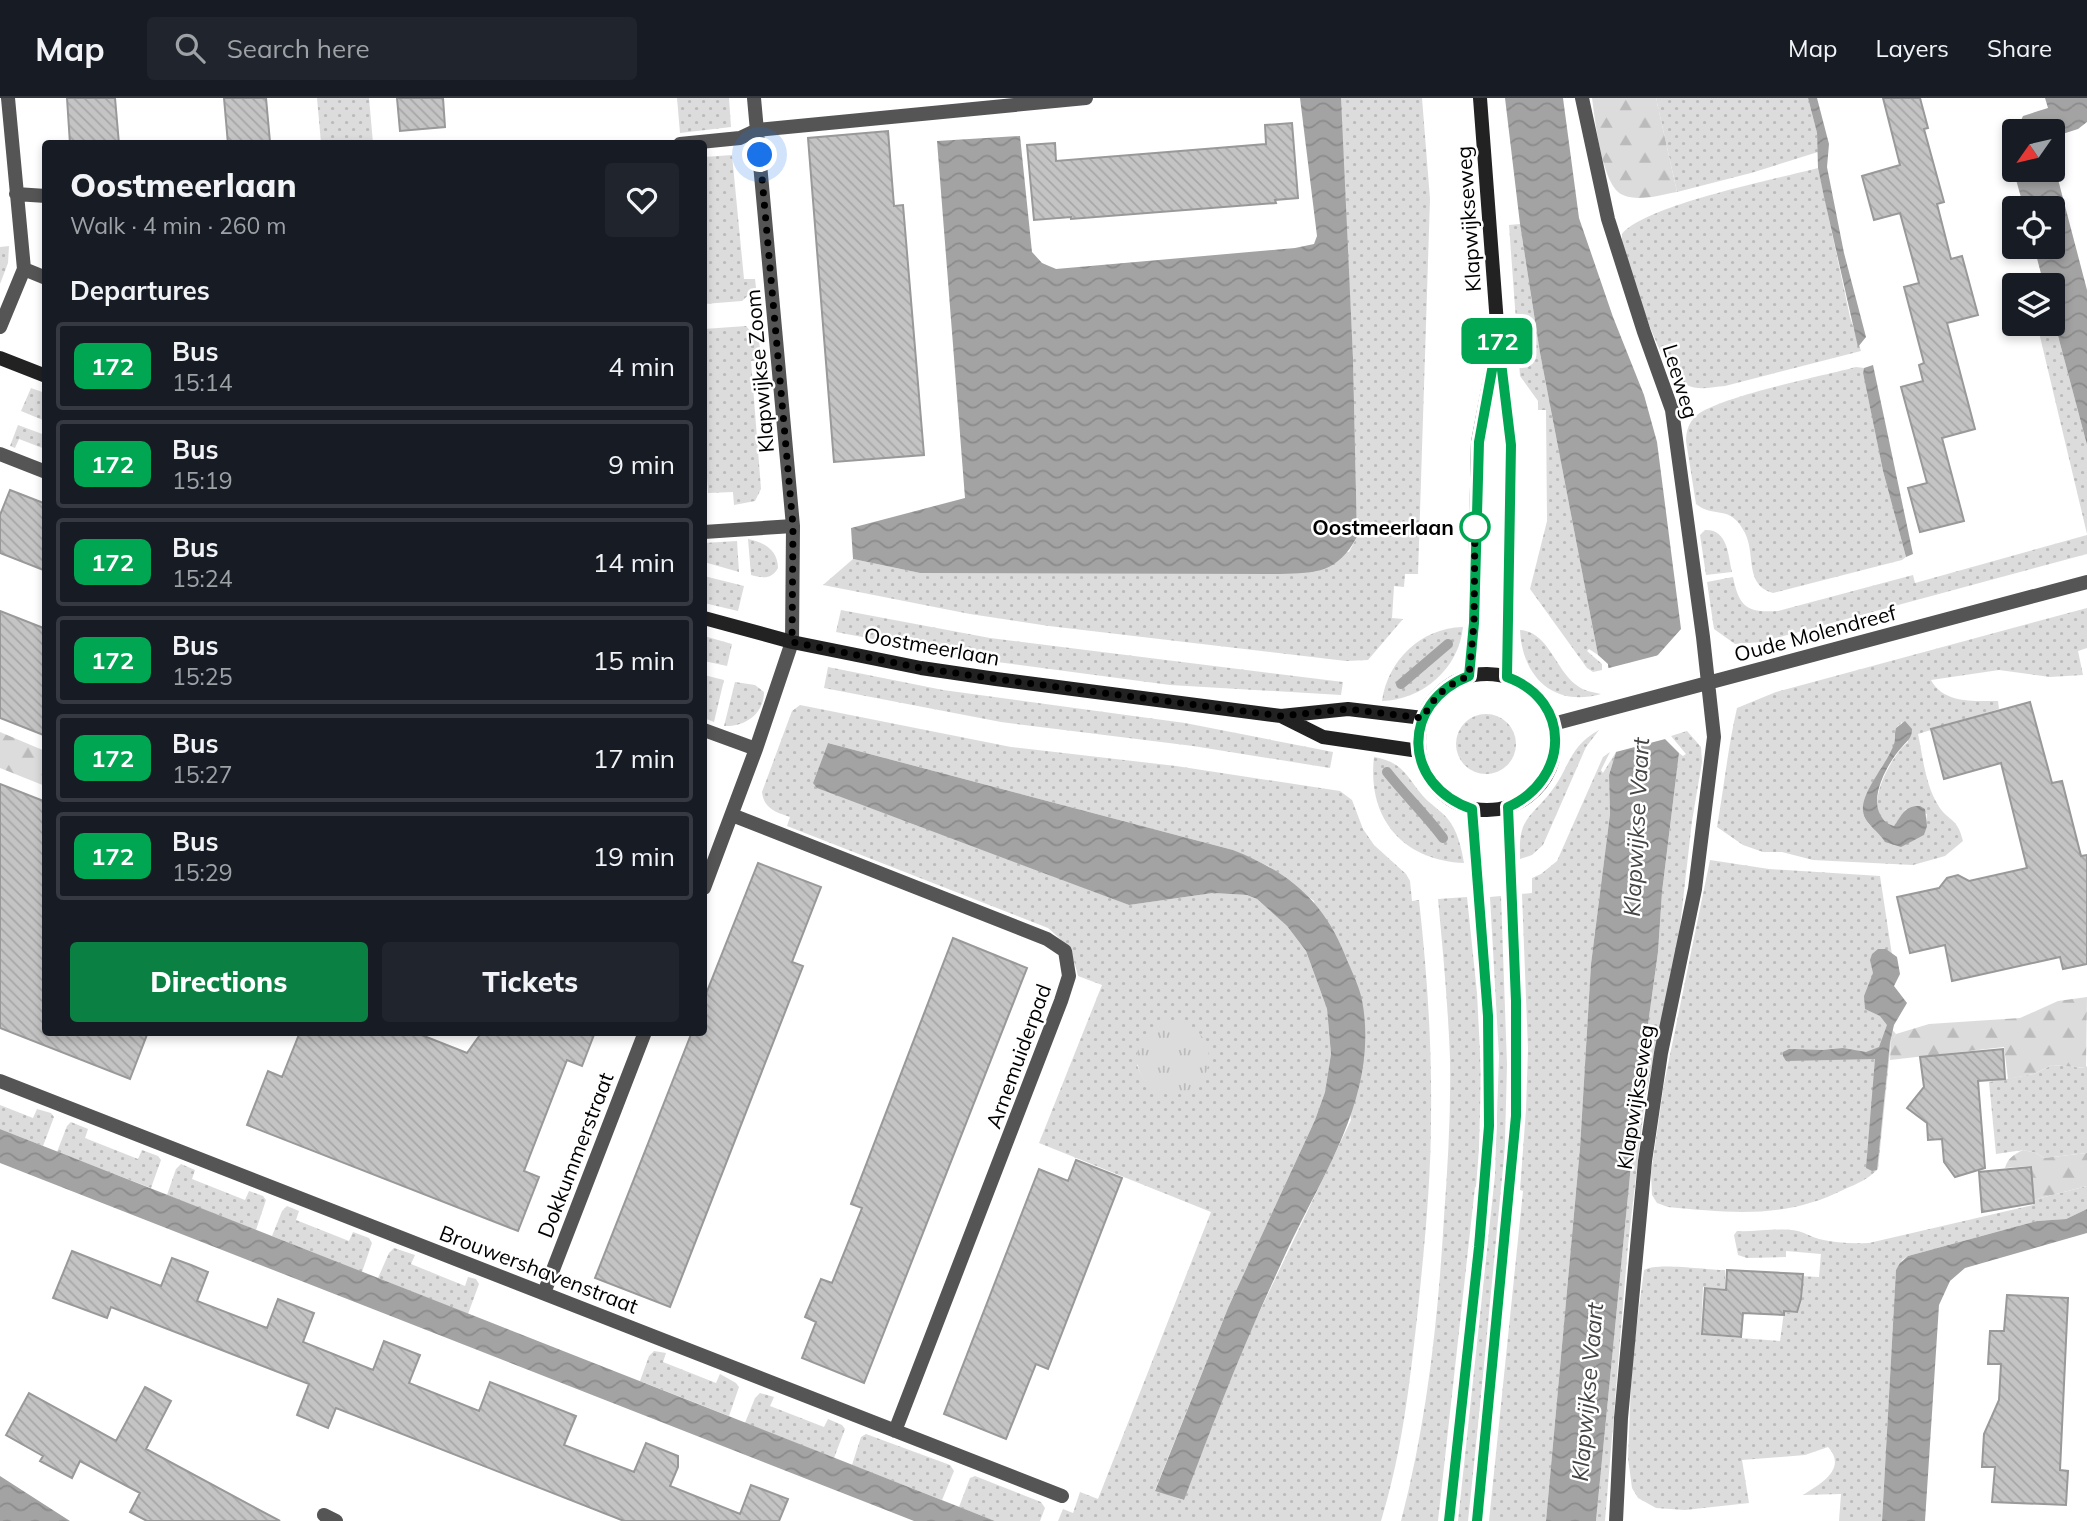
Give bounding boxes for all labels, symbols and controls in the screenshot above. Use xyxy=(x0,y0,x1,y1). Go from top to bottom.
search box xyxy=(147,17,637,80)
text: Map xyxy=(35,28,105,69)
icon: search xyxy=(171,29,209,67)
text: Search here xyxy=(227,32,370,65)
text: Map xyxy=(1788,33,1837,63)
text: Layers xyxy=(1875,33,1949,63)
text: Share xyxy=(1987,33,2052,63)
north arrow xyxy=(2002,119,2065,182)
map controls xyxy=(2002,119,2065,336)
your location xyxy=(742,137,777,172)
street label: Klapwijkseweg xyxy=(1450,145,1486,293)
button: heart xyxy=(605,163,679,237)
text: Oostmeerlaan xyxy=(70,164,297,205)
button: locate xyxy=(2002,196,2065,259)
text: Walk · 4 min · 260 m xyxy=(70,211,287,240)
button: layers xyxy=(2002,273,2065,336)
text: Departures xyxy=(70,274,210,307)
street label: Klapwijkse Zoom xyxy=(739,288,779,454)
line badge: 172 xyxy=(1457,318,1537,364)
text: 172 xyxy=(1475,326,1519,356)
text: Bus xyxy=(172,335,218,368)
street label: Leeweg xyxy=(1657,341,1705,421)
text: 4 min xyxy=(608,350,675,383)
text: 172 xyxy=(91,351,134,381)
text: 15:14 xyxy=(172,368,232,397)
text: Bus xyxy=(172,433,218,466)
text: 9 min xyxy=(608,448,675,481)
text: 172 xyxy=(91,449,134,479)
text: 15:19 xyxy=(172,466,232,495)
marker: Oostmeerlaan xyxy=(1460,512,1490,542)
place label: Oostmeerlaan xyxy=(1312,514,1454,540)
text: Bus xyxy=(172,531,218,564)
text: 14 min xyxy=(593,546,675,579)
text: 172 xyxy=(91,547,134,577)
text: 15:24 xyxy=(172,564,232,593)
street label: Oude Molendreef xyxy=(1731,599,1900,667)
street label: Oostmeerlaan xyxy=(862,621,1002,671)
text: Bus xyxy=(172,629,218,662)
text: 15 min xyxy=(593,644,675,677)
text: 172 xyxy=(91,645,134,675)
text: 15:25 xyxy=(172,662,232,691)
text: Bus xyxy=(172,727,218,760)
water label: Klapwijkse Vaart xyxy=(1617,736,1655,917)
text: 17 min xyxy=(593,742,675,775)
text: 172 xyxy=(91,743,134,773)
text: 15:27 xyxy=(172,760,232,789)
text: Bus xyxy=(172,825,218,858)
text: 19 min xyxy=(593,840,675,873)
text: 172 xyxy=(91,841,134,871)
text: 15:29 xyxy=(172,858,232,887)
button: Directions xyxy=(70,942,368,1022)
button: Tickets xyxy=(382,942,679,1022)
street label: Arnemuiderpad xyxy=(980,980,1056,1132)
street label: Klapwijkseweg xyxy=(1611,1023,1659,1171)
street label: Dokkummerstraat xyxy=(532,1069,618,1241)
street label: Brouwershavenstraat xyxy=(436,1219,642,1319)
water label: Klapwijkse Vaart xyxy=(1565,1300,1609,1483)

